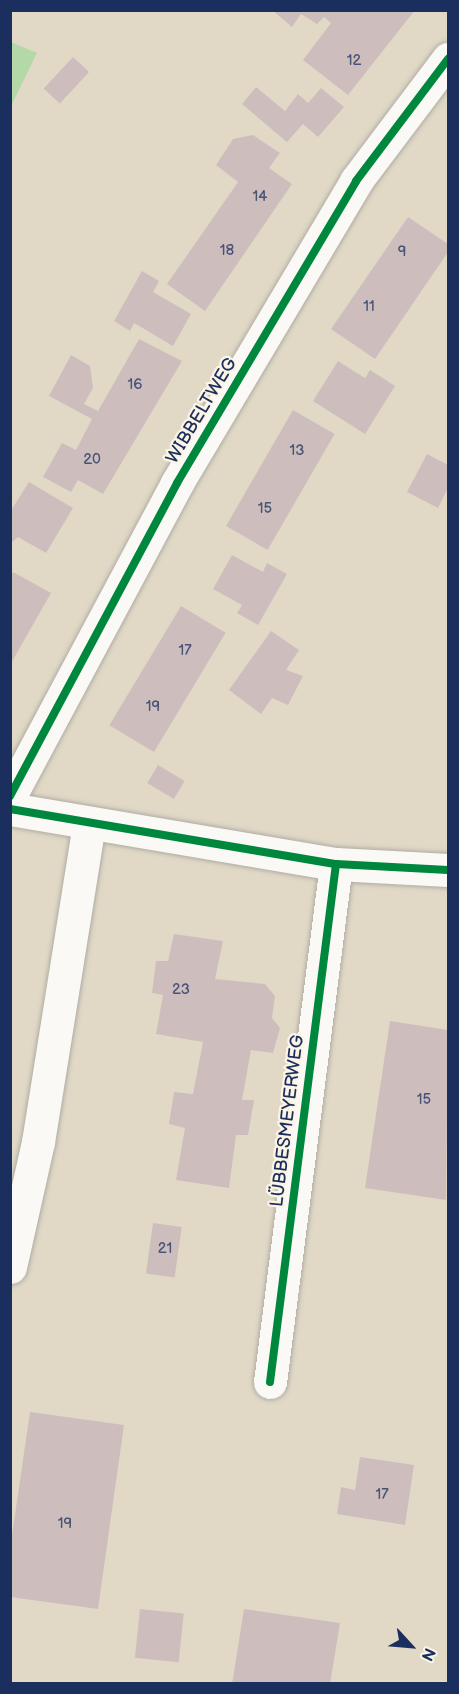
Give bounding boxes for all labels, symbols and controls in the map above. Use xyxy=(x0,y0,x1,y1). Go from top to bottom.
house number: 12 xyxy=(347,52,361,70)
house number: 14 xyxy=(253,188,267,206)
house number: 18 xyxy=(220,242,234,260)
house number: 9 xyxy=(398,243,406,261)
house number: 11 xyxy=(363,298,375,316)
street label: WIBBELTWEG xyxy=(162,354,242,468)
house number: 16 xyxy=(128,376,142,394)
house number: 13 xyxy=(289,442,305,460)
house number: 20 xyxy=(83,451,101,469)
house number: 15 xyxy=(258,500,272,518)
house number: 17 xyxy=(178,642,192,660)
house number: 19 xyxy=(146,698,160,716)
house number: 23 xyxy=(172,981,190,999)
street label: LÜBBESMEYERWEG xyxy=(267,1034,309,1208)
house number: 15 xyxy=(417,1091,431,1109)
house number: 21 xyxy=(158,1240,172,1258)
house number: 17 xyxy=(375,1486,389,1504)
house number: 19 xyxy=(58,1515,72,1533)
north arrow xyxy=(381,1616,441,1676)
text: N xyxy=(416,1645,439,1664)

